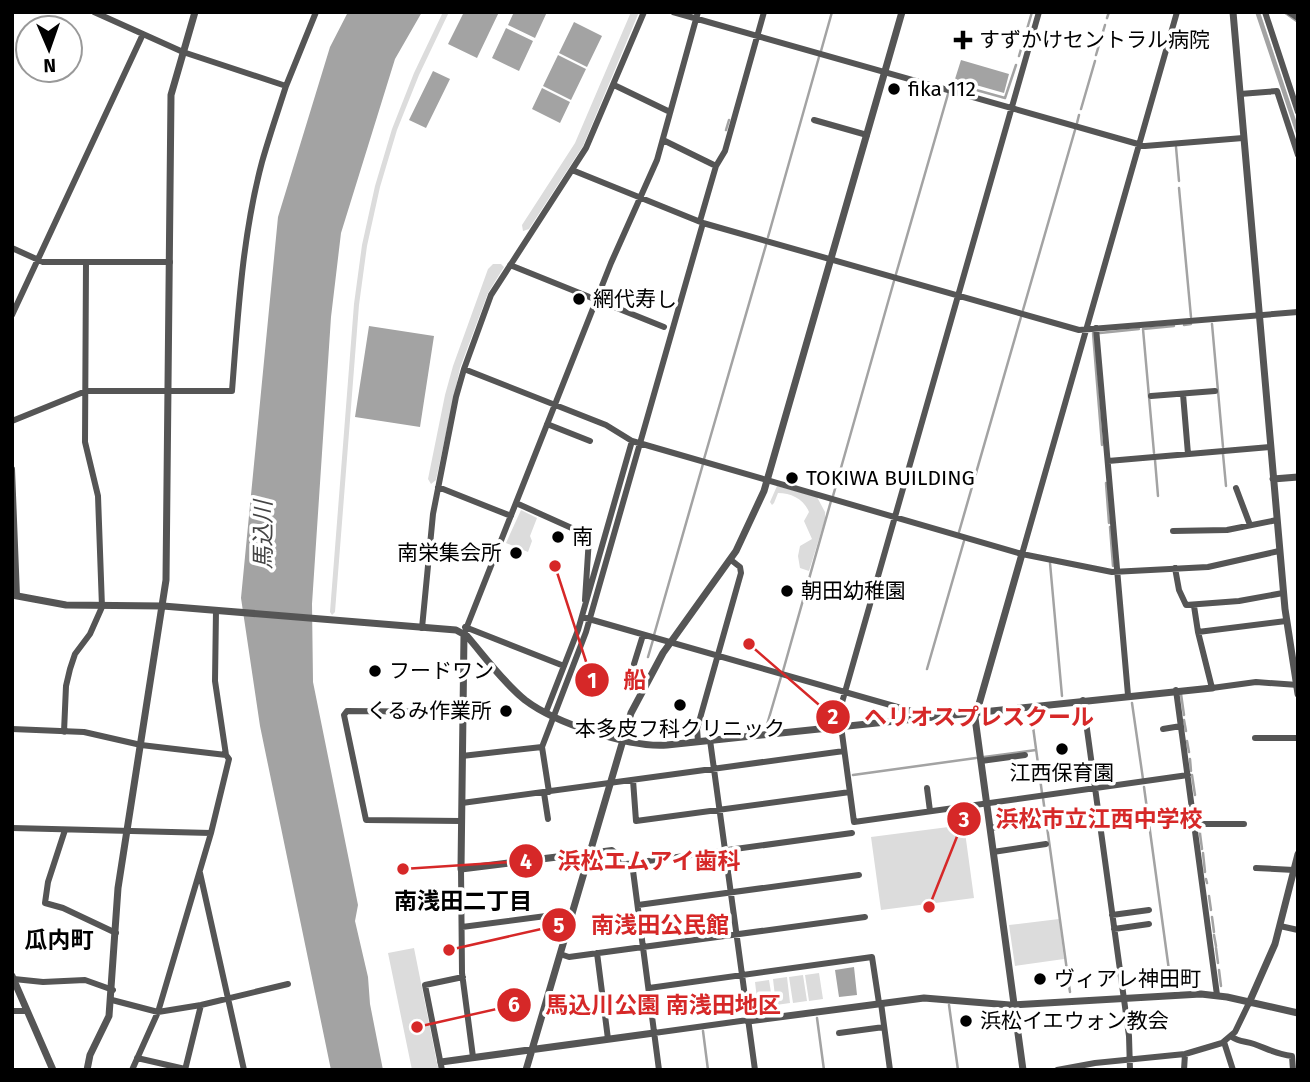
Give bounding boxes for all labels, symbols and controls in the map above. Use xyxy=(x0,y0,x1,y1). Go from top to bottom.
north arrow xyxy=(14,14,84,84)
place label: すずかけセントラル病院 xyxy=(979,27,1210,53)
marker: すずかけセントラル病院 xyxy=(953,30,973,50)
text: N xyxy=(43,54,56,77)
place label: fika 112 xyxy=(908,76,976,102)
marker: fika 112 xyxy=(886,81,902,97)
place label: 網代寿し xyxy=(593,286,677,312)
marker: 網代寿し xyxy=(571,291,587,307)
place label: TOKIWA BUILDING xyxy=(806,465,975,491)
marker: TOKIWA BUILDING xyxy=(784,470,800,486)
water label: 馬込川 xyxy=(249,498,277,570)
place label: 南 xyxy=(572,524,593,550)
marker: 南 xyxy=(550,529,566,545)
place label: 南栄集会所 xyxy=(397,540,502,566)
marker: 南栄集会所 xyxy=(508,545,524,561)
place label: 朝田幼稚園 xyxy=(801,578,906,604)
marker: 朝田幼稚園 xyxy=(779,583,795,599)
place label: フードワン xyxy=(389,658,494,684)
callout: 船 xyxy=(574,658,660,702)
marker: フードワン xyxy=(367,663,383,679)
text: 船 xyxy=(624,666,647,694)
text: 1 xyxy=(587,668,597,694)
callout: ヘリオスプレスクール xyxy=(815,695,1108,739)
marker: 本多皮フ科クリニック xyxy=(672,697,688,713)
place label: くるみ作業所 xyxy=(366,698,492,724)
marker: くるみ作業所 xyxy=(498,703,514,719)
text: ヘリオスプレスクール xyxy=(864,703,1094,731)
text: 2 xyxy=(828,704,839,730)
place label: 本多皮フ科クリニック xyxy=(575,716,785,742)
marker: 江西保育園 xyxy=(1054,741,1070,757)
place label: 江西保育園 xyxy=(1010,760,1115,786)
callout: 浜松市立江西中学校 xyxy=(947,797,1217,841)
text: 浜松市立江西中学校 xyxy=(996,805,1203,833)
text: 3 xyxy=(958,807,970,833)
callout: 浜松エムアイ歯科 xyxy=(508,839,755,883)
text: 浜松エムアイ歯科 xyxy=(558,847,740,875)
text: 4 xyxy=(520,849,532,875)
district label: 南浅田二丁目 xyxy=(394,887,532,915)
callout: 南浅田公民館 xyxy=(542,903,743,947)
text: 南浅田公民館 xyxy=(591,911,729,939)
text: 5 xyxy=(553,913,565,939)
district label: 瓜内町 xyxy=(25,926,94,954)
place label: ヴィアレ神田町 xyxy=(1054,966,1201,992)
marker: ヴィアレ神田町 xyxy=(1032,971,1048,987)
callout: 馬込川公園 南浅田地区 xyxy=(496,983,795,1027)
text: 馬込川公園 南浅田地区 xyxy=(545,991,781,1019)
text: 6 xyxy=(508,992,520,1018)
place label: 浜松イエウォン教会 xyxy=(980,1008,1169,1034)
marker: 浜松イエウォン教会 xyxy=(958,1013,974,1029)

